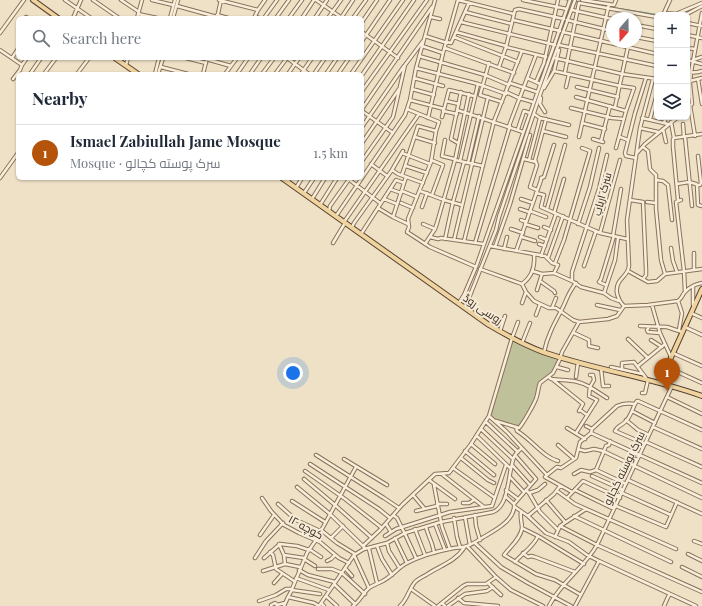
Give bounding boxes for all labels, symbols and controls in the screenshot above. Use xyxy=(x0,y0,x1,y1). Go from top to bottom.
north arrow xyxy=(606,12,642,48)
map controls xyxy=(654,12,690,120)
button: + xyxy=(654,12,690,48)
search box xyxy=(16,16,364,60)
icon: search xyxy=(30,27,52,49)
text: Search here xyxy=(62,28,141,48)
button: − xyxy=(654,48,690,84)
button: layers xyxy=(654,84,690,120)
text: Nearby xyxy=(32,87,87,109)
text: Ismael Zabiullah Jame Mosque xyxy=(70,131,281,151)
text: 1 xyxy=(43,144,47,161)
text: 1.5 km xyxy=(313,144,348,161)
text: Mosque · سرک پوسته کچالو xyxy=(70,154,220,171)
street label: سرک ارباب xyxy=(589,171,614,217)
street label: روسی روڈ xyxy=(461,290,506,327)
pin: 1 xyxy=(654,358,680,391)
your location xyxy=(283,363,303,383)
street label: سرک پوسته کچالو xyxy=(599,428,648,507)
street label: کوچه ۱۲ xyxy=(286,511,326,542)

